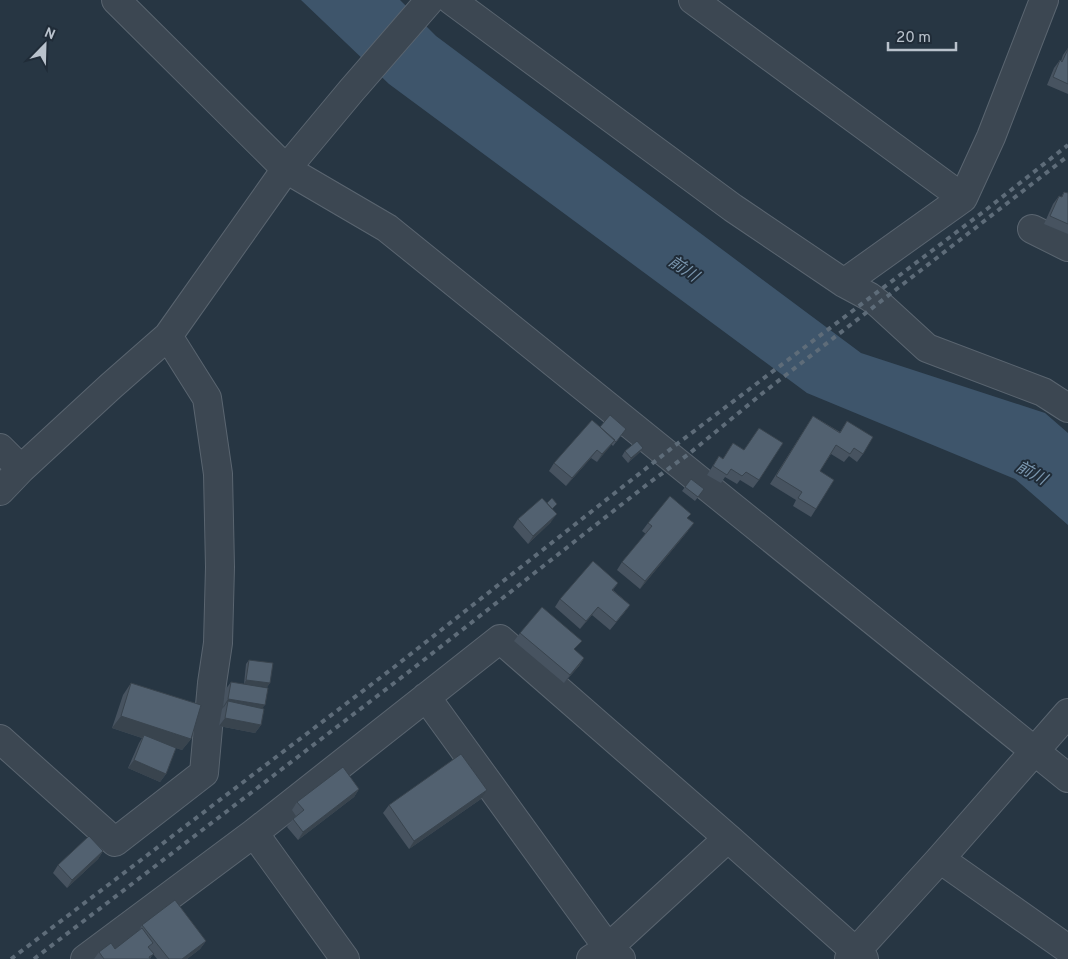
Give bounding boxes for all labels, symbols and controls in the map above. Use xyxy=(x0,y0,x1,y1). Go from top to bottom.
north arrow xyxy=(20,20,70,70)
scale bar xyxy=(888,20,956,52)
text: N xyxy=(42,25,57,44)
text: 20 m xyxy=(896,29,931,48)
water label: 前川 xyxy=(664,252,703,288)
water label: 前川 xyxy=(1012,457,1052,491)

